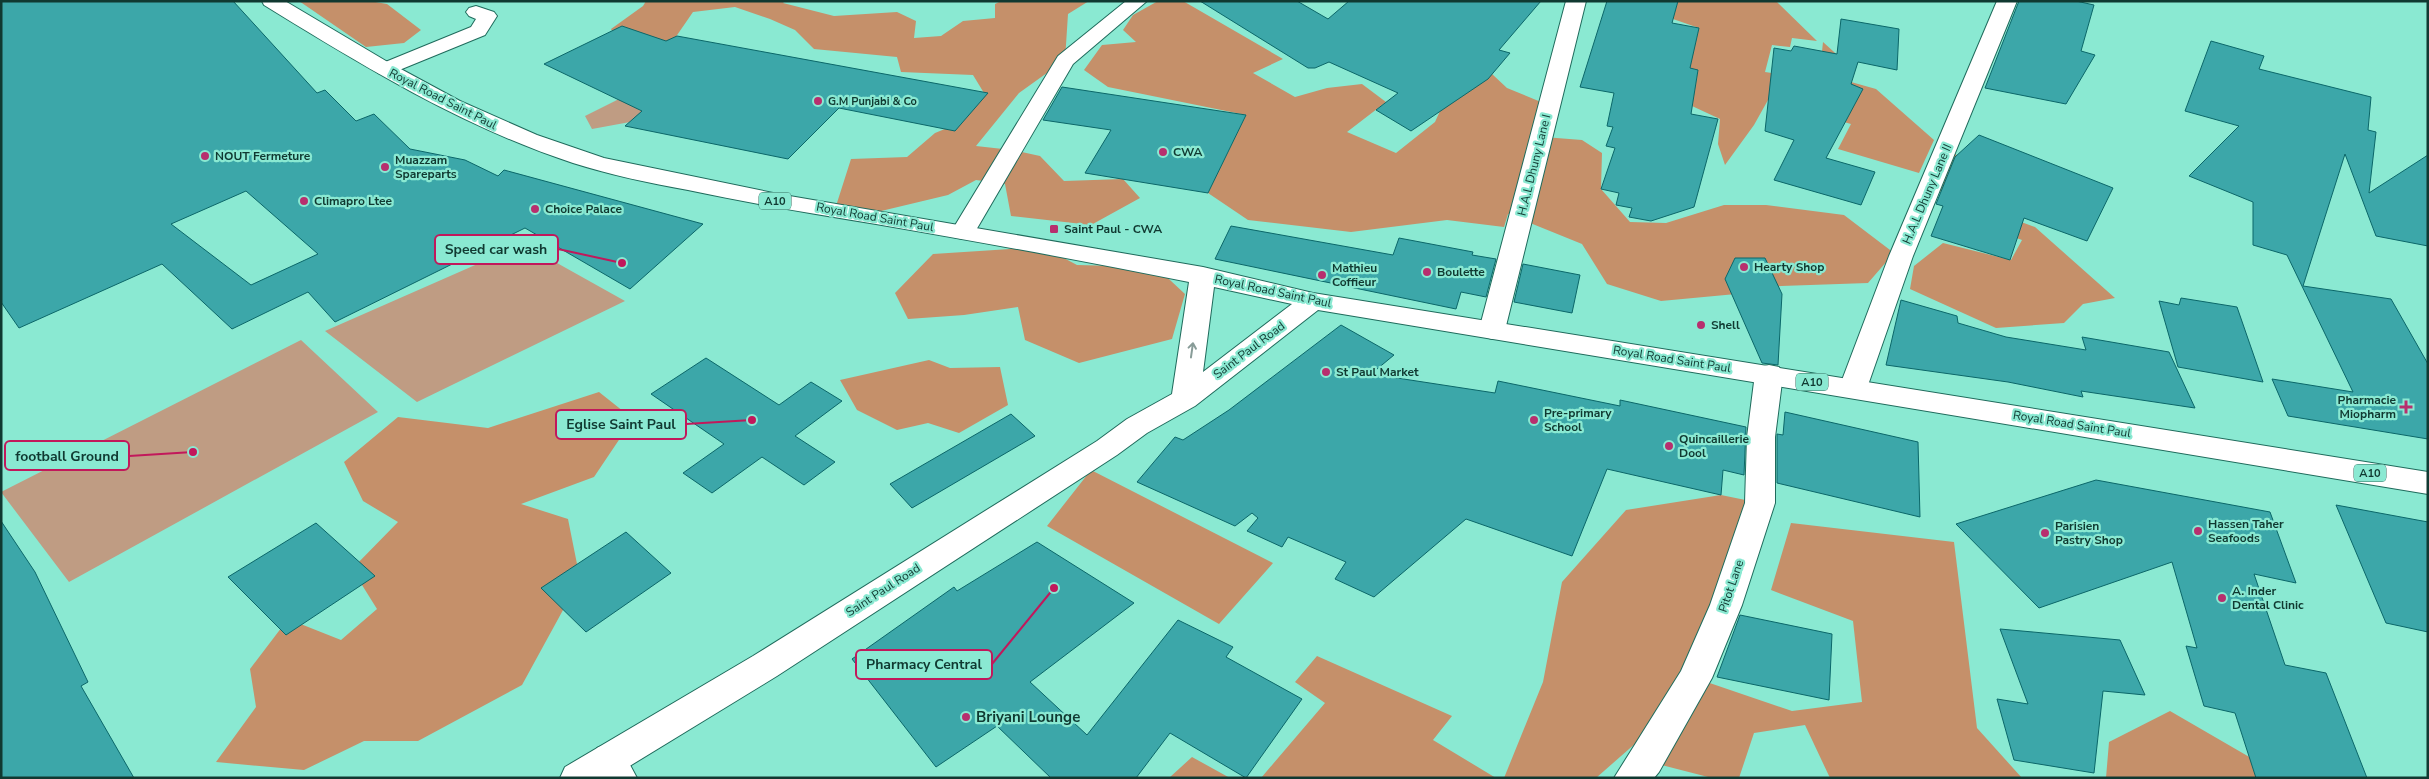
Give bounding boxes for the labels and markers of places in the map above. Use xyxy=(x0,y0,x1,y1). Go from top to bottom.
place label: G.M Punjabi & Co xyxy=(828,94,917,109)
marker: G.M Punjabi & Co xyxy=(812,95,824,107)
place label: CWA xyxy=(1173,144,1203,160)
marker: CWA xyxy=(1157,146,1169,158)
place label: NOUT Fermeture xyxy=(215,148,311,164)
marker: NOUT Fermeture xyxy=(199,150,211,162)
place label: Muazzam Spareparts xyxy=(395,152,457,182)
marker: Muazzam Spareparts xyxy=(379,161,391,173)
place label: Climapro Ltee xyxy=(314,193,393,209)
marker: Climapro Ltee xyxy=(298,195,310,207)
place label: Choice Palace xyxy=(545,201,622,217)
marker: Choice Palace xyxy=(529,203,541,215)
place label: Saint Paul - CWA xyxy=(1064,221,1162,237)
marker: Saint Paul - CWA xyxy=(1048,223,1060,235)
callout: Speed car wash xyxy=(435,235,558,264)
place label: Hearty Shop xyxy=(1754,259,1824,275)
place label: Mathieu Coffieur xyxy=(1332,260,1377,290)
marker: Hearty Shop xyxy=(1738,261,1750,273)
place label: Boulette xyxy=(1437,264,1485,280)
marker: Boulette xyxy=(1421,266,1433,278)
marker: Mathieu Coffieur xyxy=(1316,269,1328,281)
place label: Shell xyxy=(1711,317,1740,333)
marker: Shell xyxy=(1695,319,1707,331)
place label: St Paul Market xyxy=(1336,364,1419,380)
marker: St Paul Market xyxy=(1320,366,1332,378)
place label: Pharmacie Miopharm xyxy=(2338,392,2396,422)
marker: Pharmacie Miopharm xyxy=(2400,401,2412,413)
place label: Pre-primary School xyxy=(1544,405,1612,435)
callout: Eglise Saint Paul xyxy=(556,410,686,439)
marker: Pre-primary School xyxy=(1528,414,1540,426)
place label: Quincaillerie Dool xyxy=(1679,431,1750,461)
marker: Quincaillerie Dool xyxy=(1663,440,1675,452)
callout: football Ground xyxy=(5,441,129,470)
place label: Hassen Taher Seafoods xyxy=(2208,516,2284,546)
place label: Parisien Pastry Shop xyxy=(2055,518,2123,548)
marker: Hassen Taher Seafoods xyxy=(2192,525,2204,537)
marker: Parisien Pastry Shop xyxy=(2039,527,2051,539)
place label: A. Inder Dental Clinic xyxy=(2232,583,2304,613)
marker: A. Inder Dental Clinic xyxy=(2216,592,2228,604)
callout: Pharmacy Central xyxy=(856,650,992,679)
place label: Briyani Lounge xyxy=(976,707,1080,727)
marker: Briyani Lounge xyxy=(960,711,972,723)

